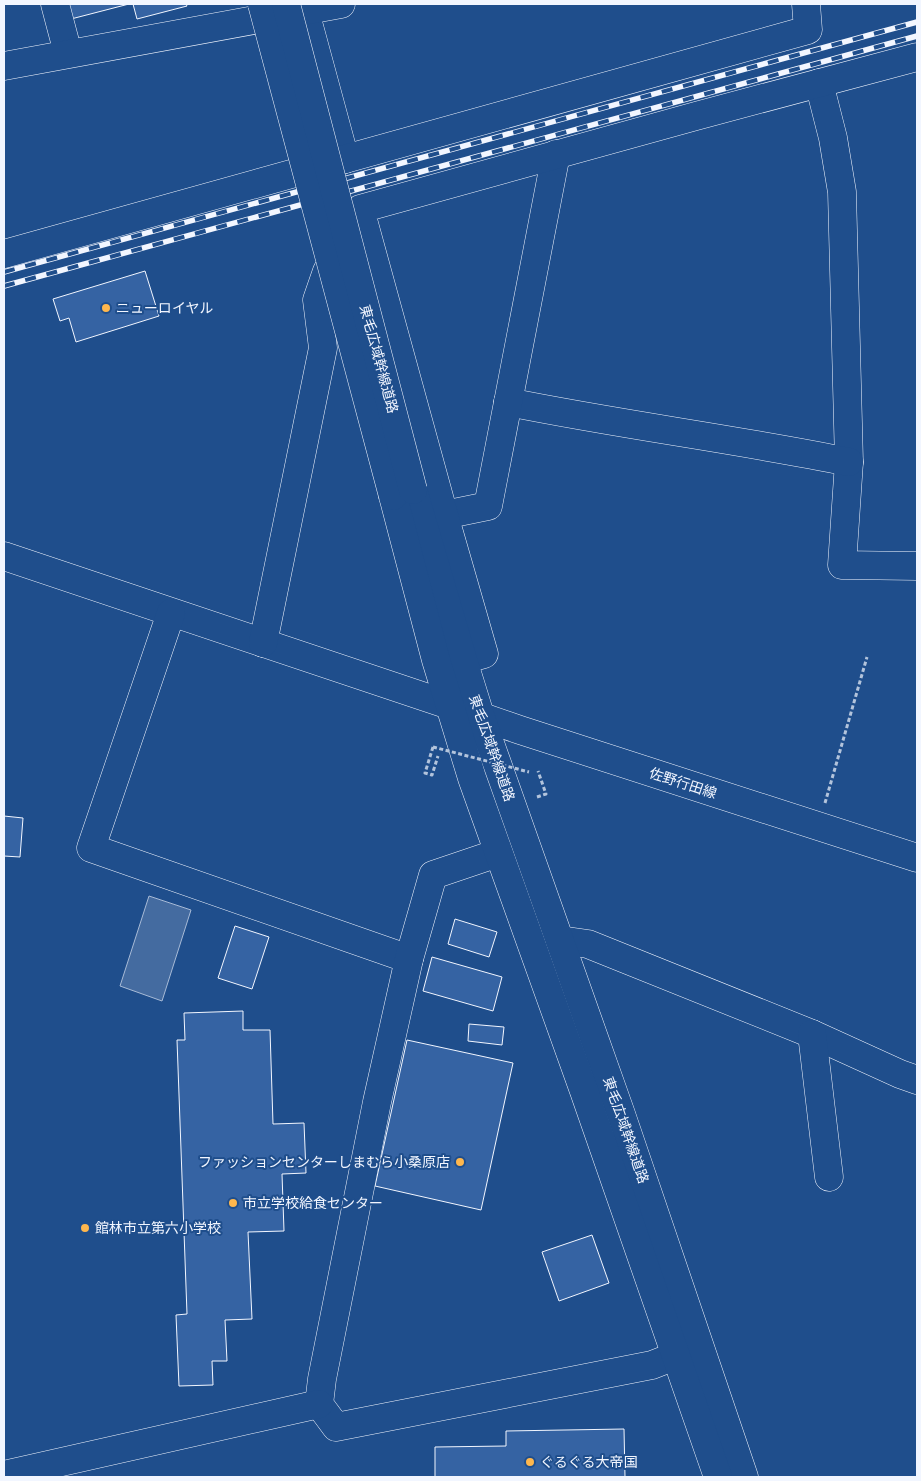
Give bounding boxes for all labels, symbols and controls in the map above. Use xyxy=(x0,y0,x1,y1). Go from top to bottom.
place label: ニューロイヤル xyxy=(116,298,214,317)
marker: ニューロイヤル xyxy=(100,302,112,314)
street label: 東毛広域幹線道路 xyxy=(356,302,403,415)
street label: 東毛広域幹線道路 xyxy=(465,692,520,804)
street label: 佐野行田線 xyxy=(647,763,719,802)
street label: 東毛広域幹線道路 xyxy=(599,1074,654,1186)
place label: ファッションセンターしまむら小桑原店 xyxy=(198,1152,450,1171)
marker: ファッションセンターしまむら小桑原店 xyxy=(454,1156,466,1168)
place label: 市立学校給食センター xyxy=(243,1193,383,1212)
marker: 市立学校給食センター xyxy=(227,1197,239,1209)
place label: 館林市立第六小学校 xyxy=(95,1218,221,1237)
marker: 館林市立第六小学校 xyxy=(79,1222,91,1234)
place label: ぐるぐる大帝国 xyxy=(540,1452,637,1471)
marker: ぐるぐる大帝国 xyxy=(524,1456,536,1468)

